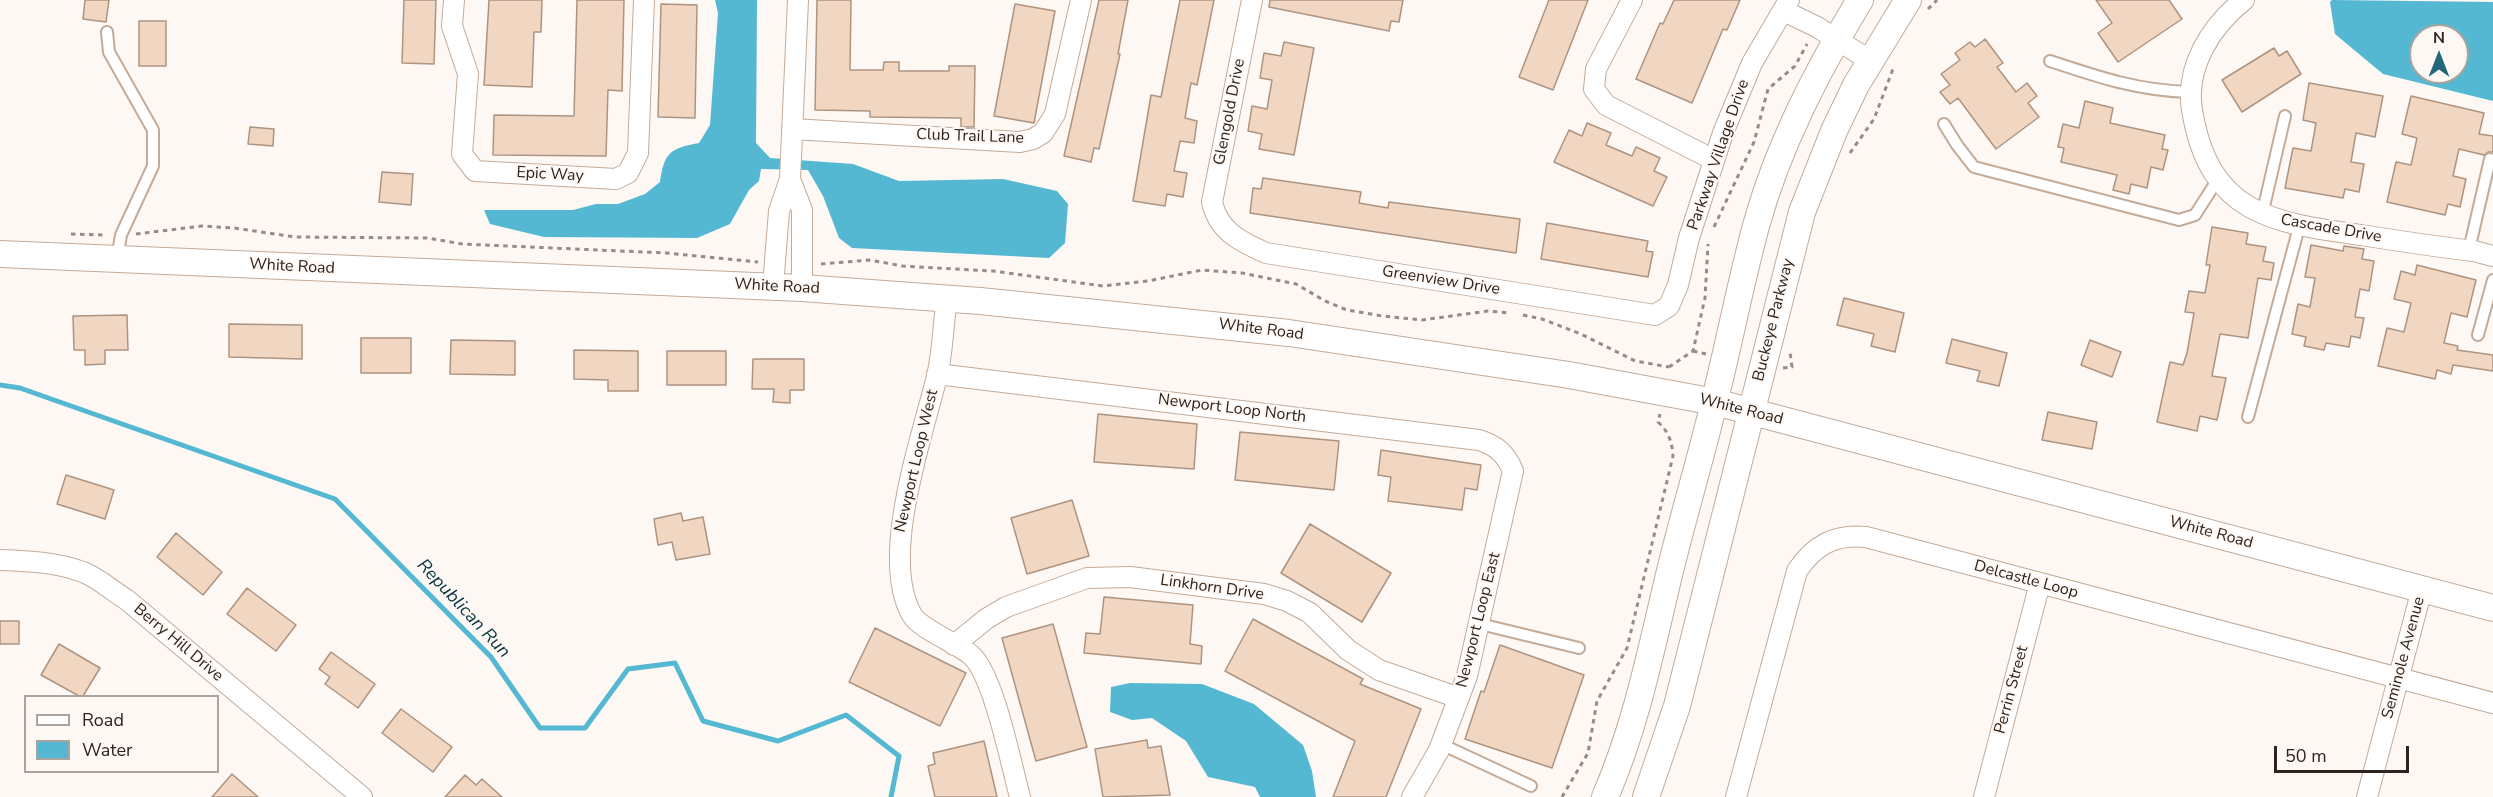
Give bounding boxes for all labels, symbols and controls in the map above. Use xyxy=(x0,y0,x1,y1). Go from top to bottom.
north arrow xyxy=(2409,24,2469,84)
text: N xyxy=(2433,27,2445,49)
street label: Glengold Drive xyxy=(1210,57,1250,167)
street label: Parkway Village Drive xyxy=(1684,77,1754,233)
street label: Club Trail Lane xyxy=(916,126,1024,148)
street label: Epic Way xyxy=(516,164,584,186)
street label: Cascade Drive xyxy=(2279,211,2383,247)
street label: White Road xyxy=(249,255,335,279)
street label: Buckeye Parkway xyxy=(1749,257,1799,383)
street label: Greenview Drive xyxy=(1381,262,1501,300)
street label: White Road xyxy=(734,275,820,299)
street label: White Road xyxy=(1217,315,1305,345)
street label: Newport Loop West xyxy=(891,388,943,534)
street label: Newport Loop North xyxy=(1157,390,1307,428)
street label: White Road xyxy=(1697,390,1785,430)
street label: White Road xyxy=(2167,513,2255,553)
street label: Newport Loop East xyxy=(1453,550,1505,690)
water label: Republican Run xyxy=(412,555,514,663)
street label: Delcastle Loop xyxy=(1972,557,2080,603)
street label: Linkhorn Drive xyxy=(1159,571,1265,605)
street label: Seminole Avenue xyxy=(2378,595,2430,721)
street label: Berry Hill Drive xyxy=(129,600,227,686)
street label: Perrin Street xyxy=(1991,644,2033,736)
legend xyxy=(24,695,219,773)
text: Road xyxy=(82,708,124,732)
scale bar xyxy=(2277,734,2412,772)
text: Water xyxy=(82,738,133,762)
text: 50 m xyxy=(2285,744,2327,768)

